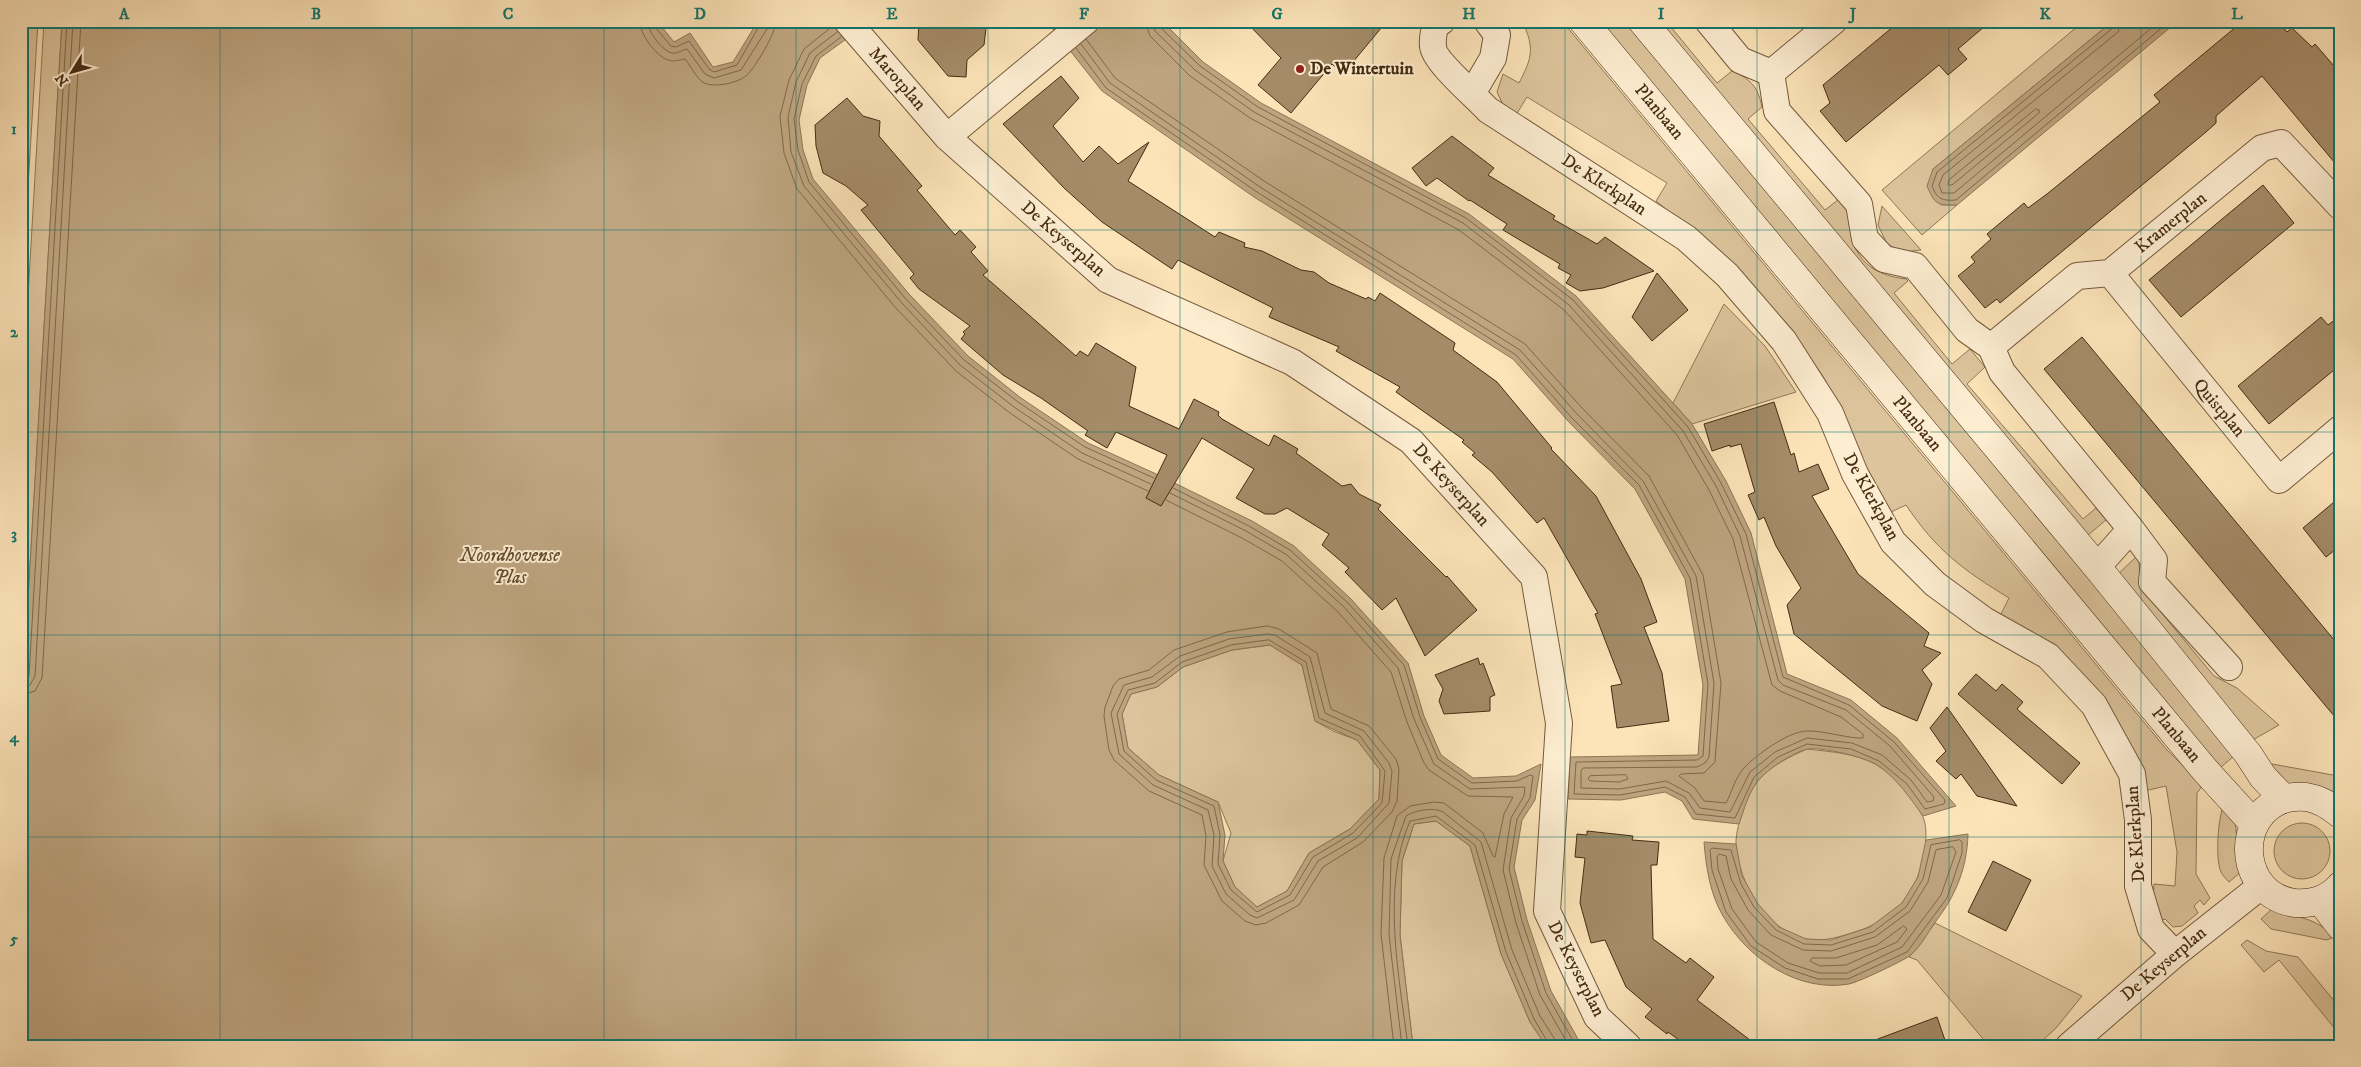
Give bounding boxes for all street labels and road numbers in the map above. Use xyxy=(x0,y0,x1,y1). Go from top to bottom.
street label: Marotplan xyxy=(864,43,931,116)
street label: Planbaan xyxy=(1629,80,1689,145)
street label: De Klerkplan xyxy=(1557,149,1651,221)
street label: Kramerplan xyxy=(2131,187,2212,259)
street label: De Keyserplan xyxy=(1016,196,1110,282)
street label: Quistplan xyxy=(2188,374,2250,442)
street label: Planbaan xyxy=(1887,392,1947,457)
street label: De Keyserplan xyxy=(1408,439,1495,532)
street label: De Klerkplan xyxy=(1838,449,1904,545)
street label: Planbaan xyxy=(2146,703,2206,768)
street label: De Klerkplan xyxy=(2122,784,2150,883)
street label: De Keyserplan xyxy=(1542,917,1610,1021)
street label: De Keyserplan xyxy=(2117,922,2212,1006)

